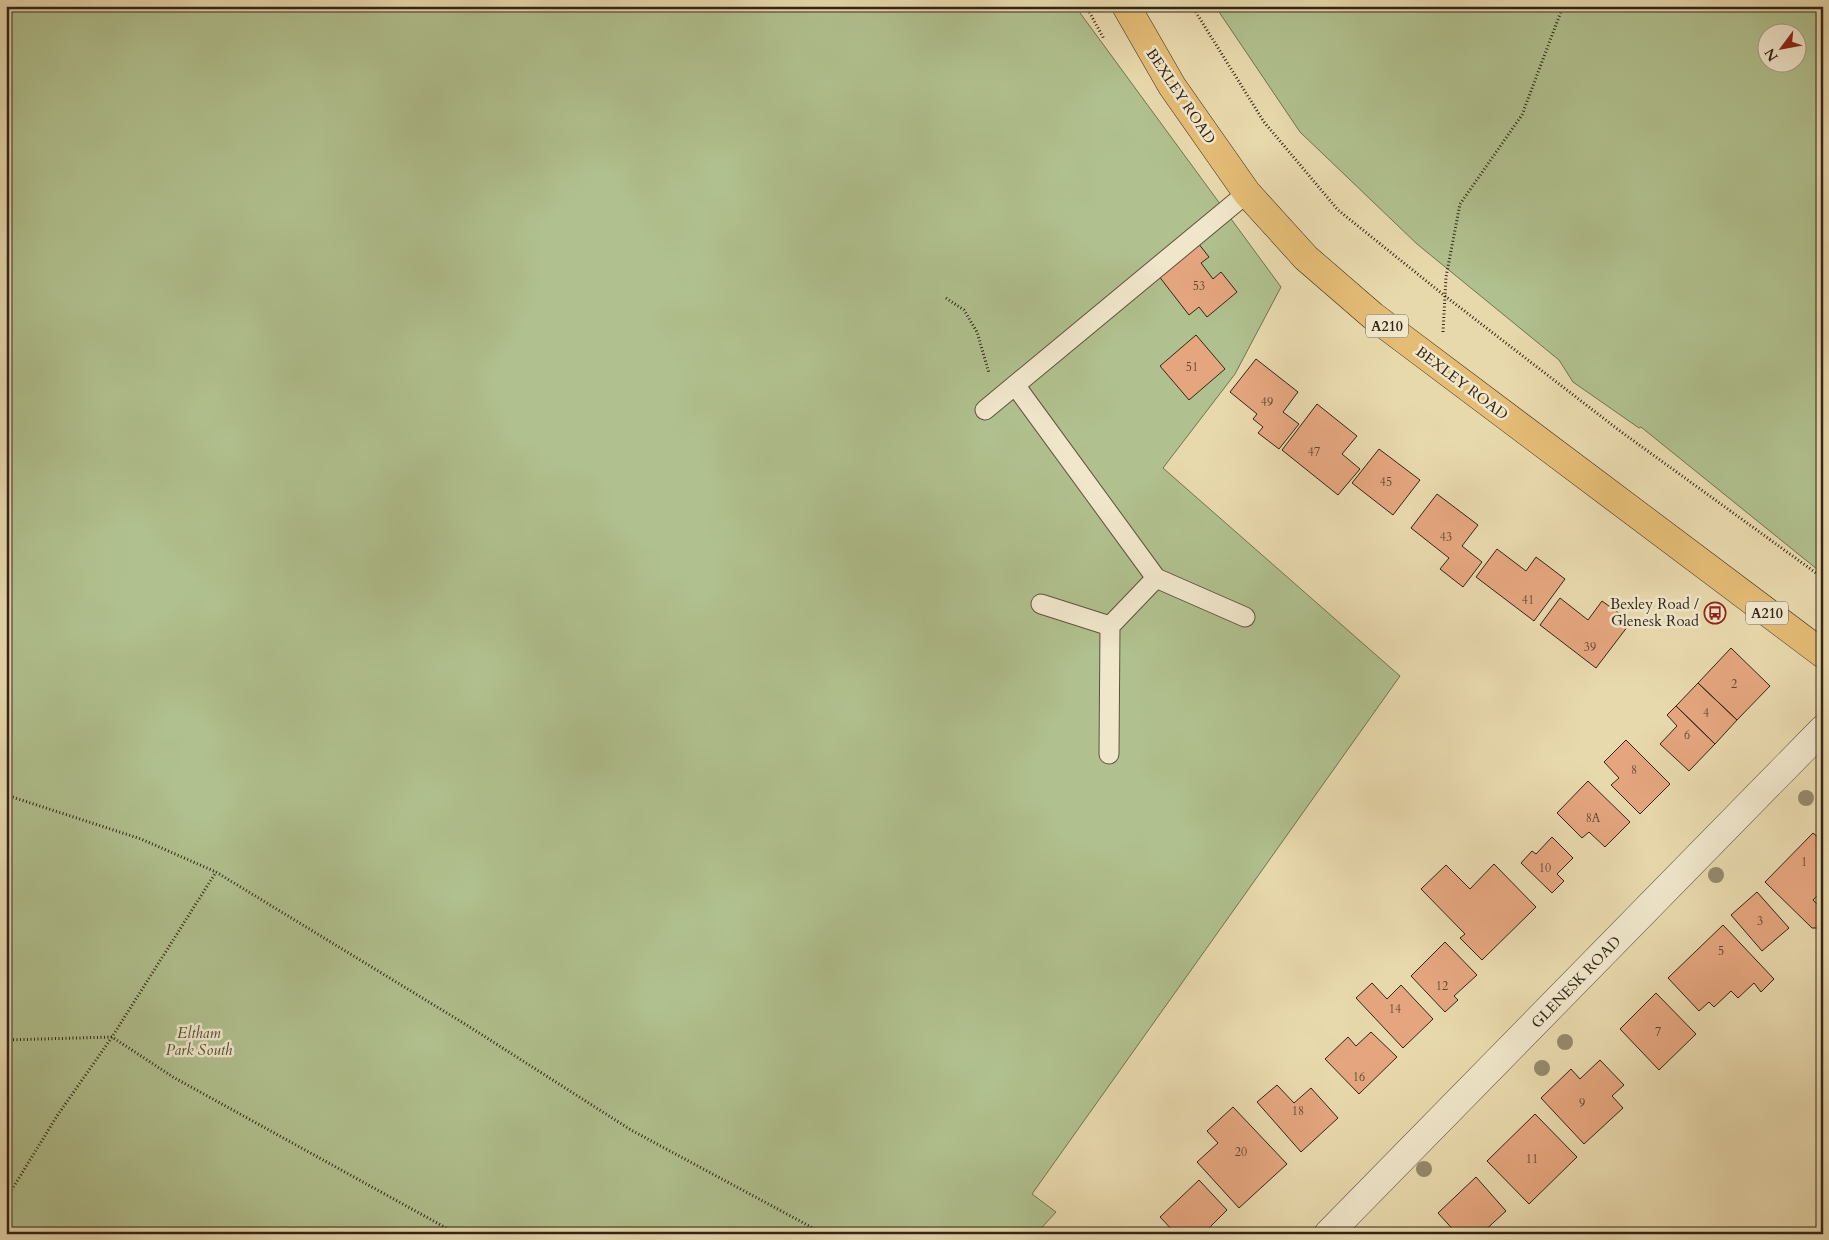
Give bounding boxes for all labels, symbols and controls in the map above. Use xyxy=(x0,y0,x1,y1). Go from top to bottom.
north arrow xyxy=(1756,22,1806,72)
street label: BEXLEY ROAD xyxy=(1142,44,1220,148)
text: N xyxy=(1760,44,1783,65)
house number: 53 xyxy=(1193,278,1205,294)
road number: A210 xyxy=(1366,314,1408,338)
street label: BEXLEY ROAD xyxy=(1412,342,1512,424)
house number: 51 xyxy=(1186,359,1198,375)
house number: 49 xyxy=(1261,394,1273,410)
house number: 47 xyxy=(1308,444,1320,460)
house number: 45 xyxy=(1380,474,1392,490)
house number: 43 xyxy=(1440,529,1452,545)
house number: 41 xyxy=(1522,592,1534,608)
place label: Bexley Road / Glenesk Road xyxy=(1610,594,1699,631)
bus stop icon: Bexley Road / Glenesk Road xyxy=(1703,601,1727,625)
road number: A210 xyxy=(1746,602,1788,624)
house number: 39 xyxy=(1584,639,1596,655)
house number: 2 xyxy=(1731,676,1737,692)
house number: 4 xyxy=(1703,705,1709,721)
house number: 6 xyxy=(1684,727,1690,743)
house number: 8 xyxy=(1631,762,1637,778)
house number: 8A xyxy=(1586,810,1601,826)
house number: 1 xyxy=(1801,854,1807,870)
house number: 10 xyxy=(1539,860,1551,876)
house number: 3 xyxy=(1757,913,1763,929)
street label: GLENESK ROAD xyxy=(1527,931,1625,1033)
house number: 5 xyxy=(1718,943,1724,959)
house number: 12 xyxy=(1436,978,1448,994)
house number: 14 xyxy=(1389,1001,1401,1017)
park label: Eltham Park South xyxy=(166,1023,233,1060)
house number: 7 xyxy=(1655,1024,1661,1040)
house number: 16 xyxy=(1353,1069,1365,1085)
house number: 9 xyxy=(1579,1095,1585,1111)
house number: 18 xyxy=(1292,1103,1304,1119)
house number: 20 xyxy=(1235,1144,1247,1160)
house number: 11 xyxy=(1526,1151,1538,1167)

